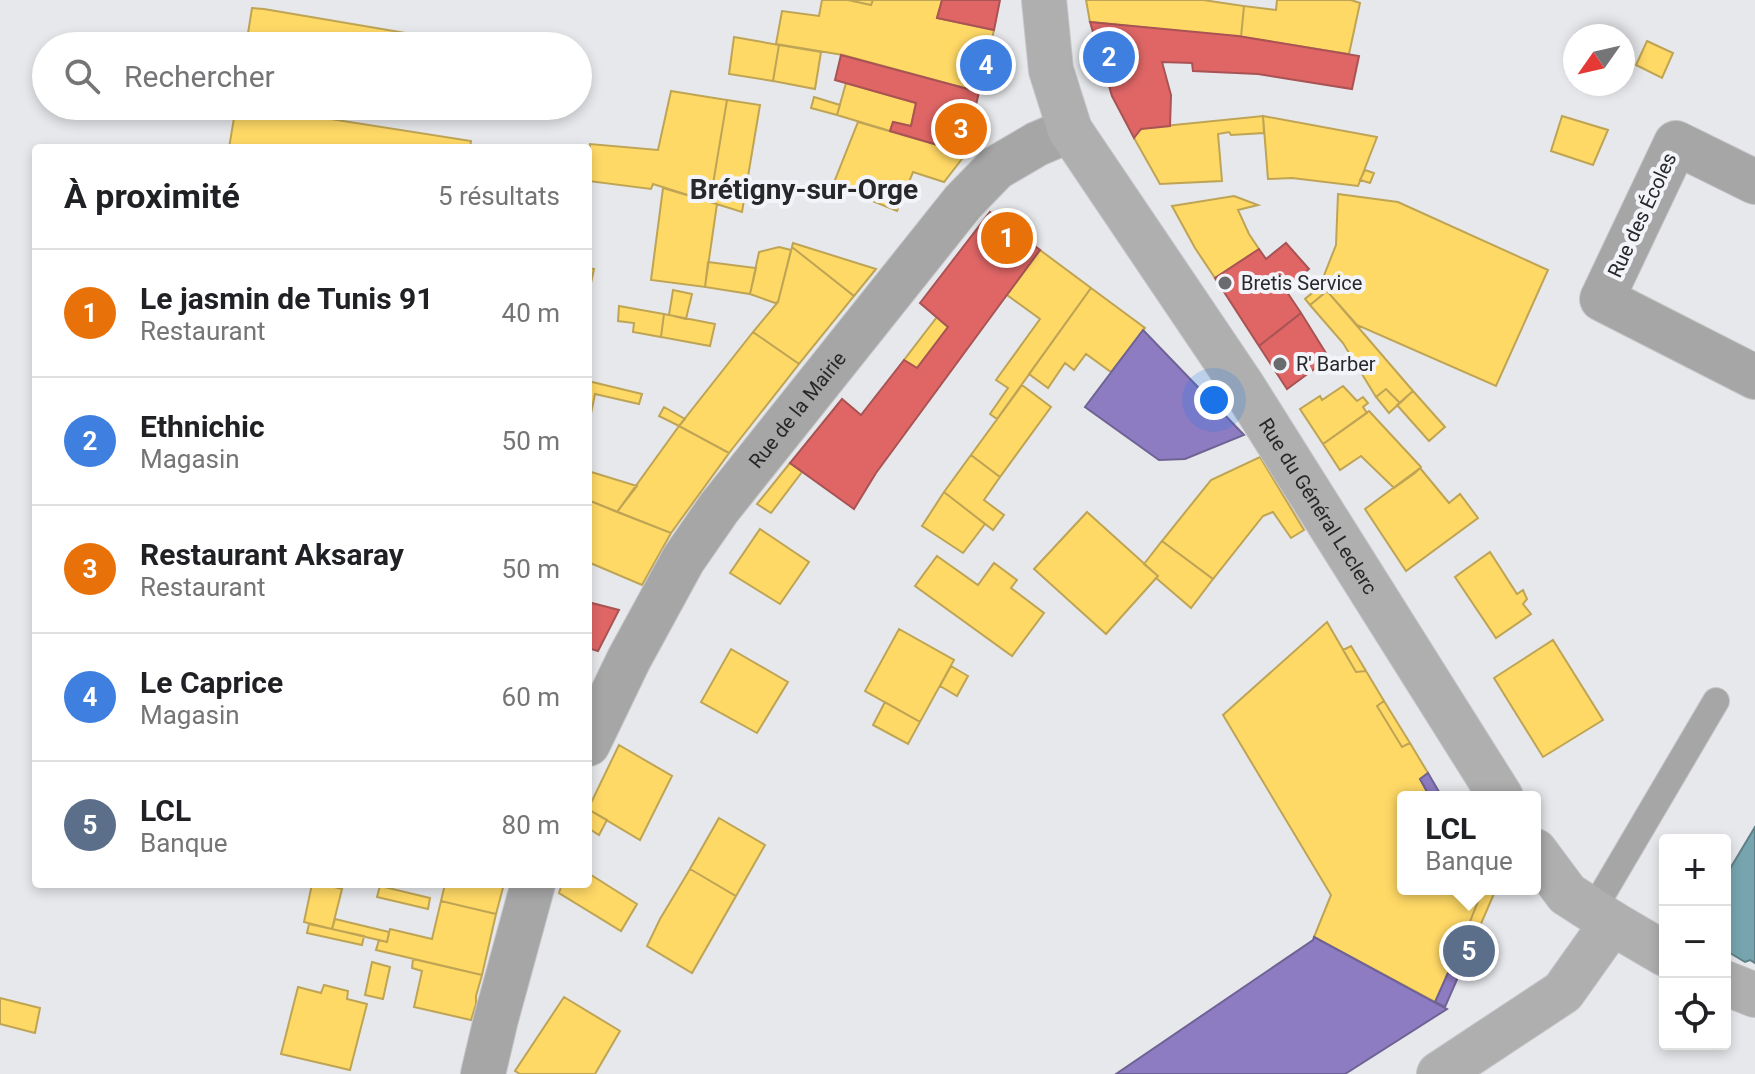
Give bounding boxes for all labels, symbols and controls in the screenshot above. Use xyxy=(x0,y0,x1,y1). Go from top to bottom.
north arrow xyxy=(1563,24,1635,96)
pin: 2 xyxy=(1083,27,1135,87)
search box xyxy=(32,32,592,120)
pin: 4 xyxy=(960,35,1012,95)
icon: search xyxy=(60,54,104,98)
text: Rechercher xyxy=(124,59,275,94)
pin: 3 xyxy=(935,99,987,159)
street label: Rue des Écoles xyxy=(1603,149,1681,281)
district label: Brétigny-sur-Orge xyxy=(690,173,918,206)
text: À proximité xyxy=(64,176,240,216)
text: 5 résultats xyxy=(438,181,560,211)
pin: 1 xyxy=(981,208,1033,268)
place label: Bretis Service xyxy=(1241,271,1362,295)
marker: Bretis Service xyxy=(1216,274,1234,292)
text: Le jasmin de Tunis 91 xyxy=(140,281,433,316)
text: 1 xyxy=(83,298,97,328)
text: 40 m xyxy=(502,298,560,328)
text: Restaurant xyxy=(140,316,266,346)
street label: Rue de la Mairie xyxy=(744,347,851,473)
place label: R' Barber xyxy=(1296,352,1376,376)
marker: R' Barber xyxy=(1271,355,1289,373)
your location xyxy=(1194,380,1234,420)
text: Ethnichic xyxy=(140,409,265,444)
street label: Rue du Général Leclerc xyxy=(1254,414,1383,599)
text: 2 xyxy=(83,426,97,456)
text: 50 m xyxy=(502,426,560,456)
text: Magasin xyxy=(140,444,240,474)
text: Restaurant Aksaray xyxy=(140,537,404,572)
text: 3 xyxy=(83,554,97,584)
text: 50 m xyxy=(502,554,560,584)
text: Restaurant xyxy=(140,572,266,602)
text: Le Caprice xyxy=(140,665,283,700)
text: 4 xyxy=(83,682,97,712)
text: 60 m xyxy=(502,682,560,712)
text: Magasin xyxy=(140,700,240,730)
popup xyxy=(1397,791,1541,895)
text: LCL xyxy=(140,793,191,828)
text: 5 xyxy=(83,810,97,840)
text: 80 m xyxy=(502,810,560,840)
text: LCL xyxy=(1425,811,1476,846)
text: Banque xyxy=(140,828,228,858)
map controls xyxy=(1659,834,1731,1050)
button: + xyxy=(1659,834,1731,906)
text: Banque xyxy=(1425,846,1513,876)
button: − xyxy=(1659,906,1731,978)
pin: 5 xyxy=(1443,921,1495,981)
button: locate xyxy=(1659,978,1731,1050)

